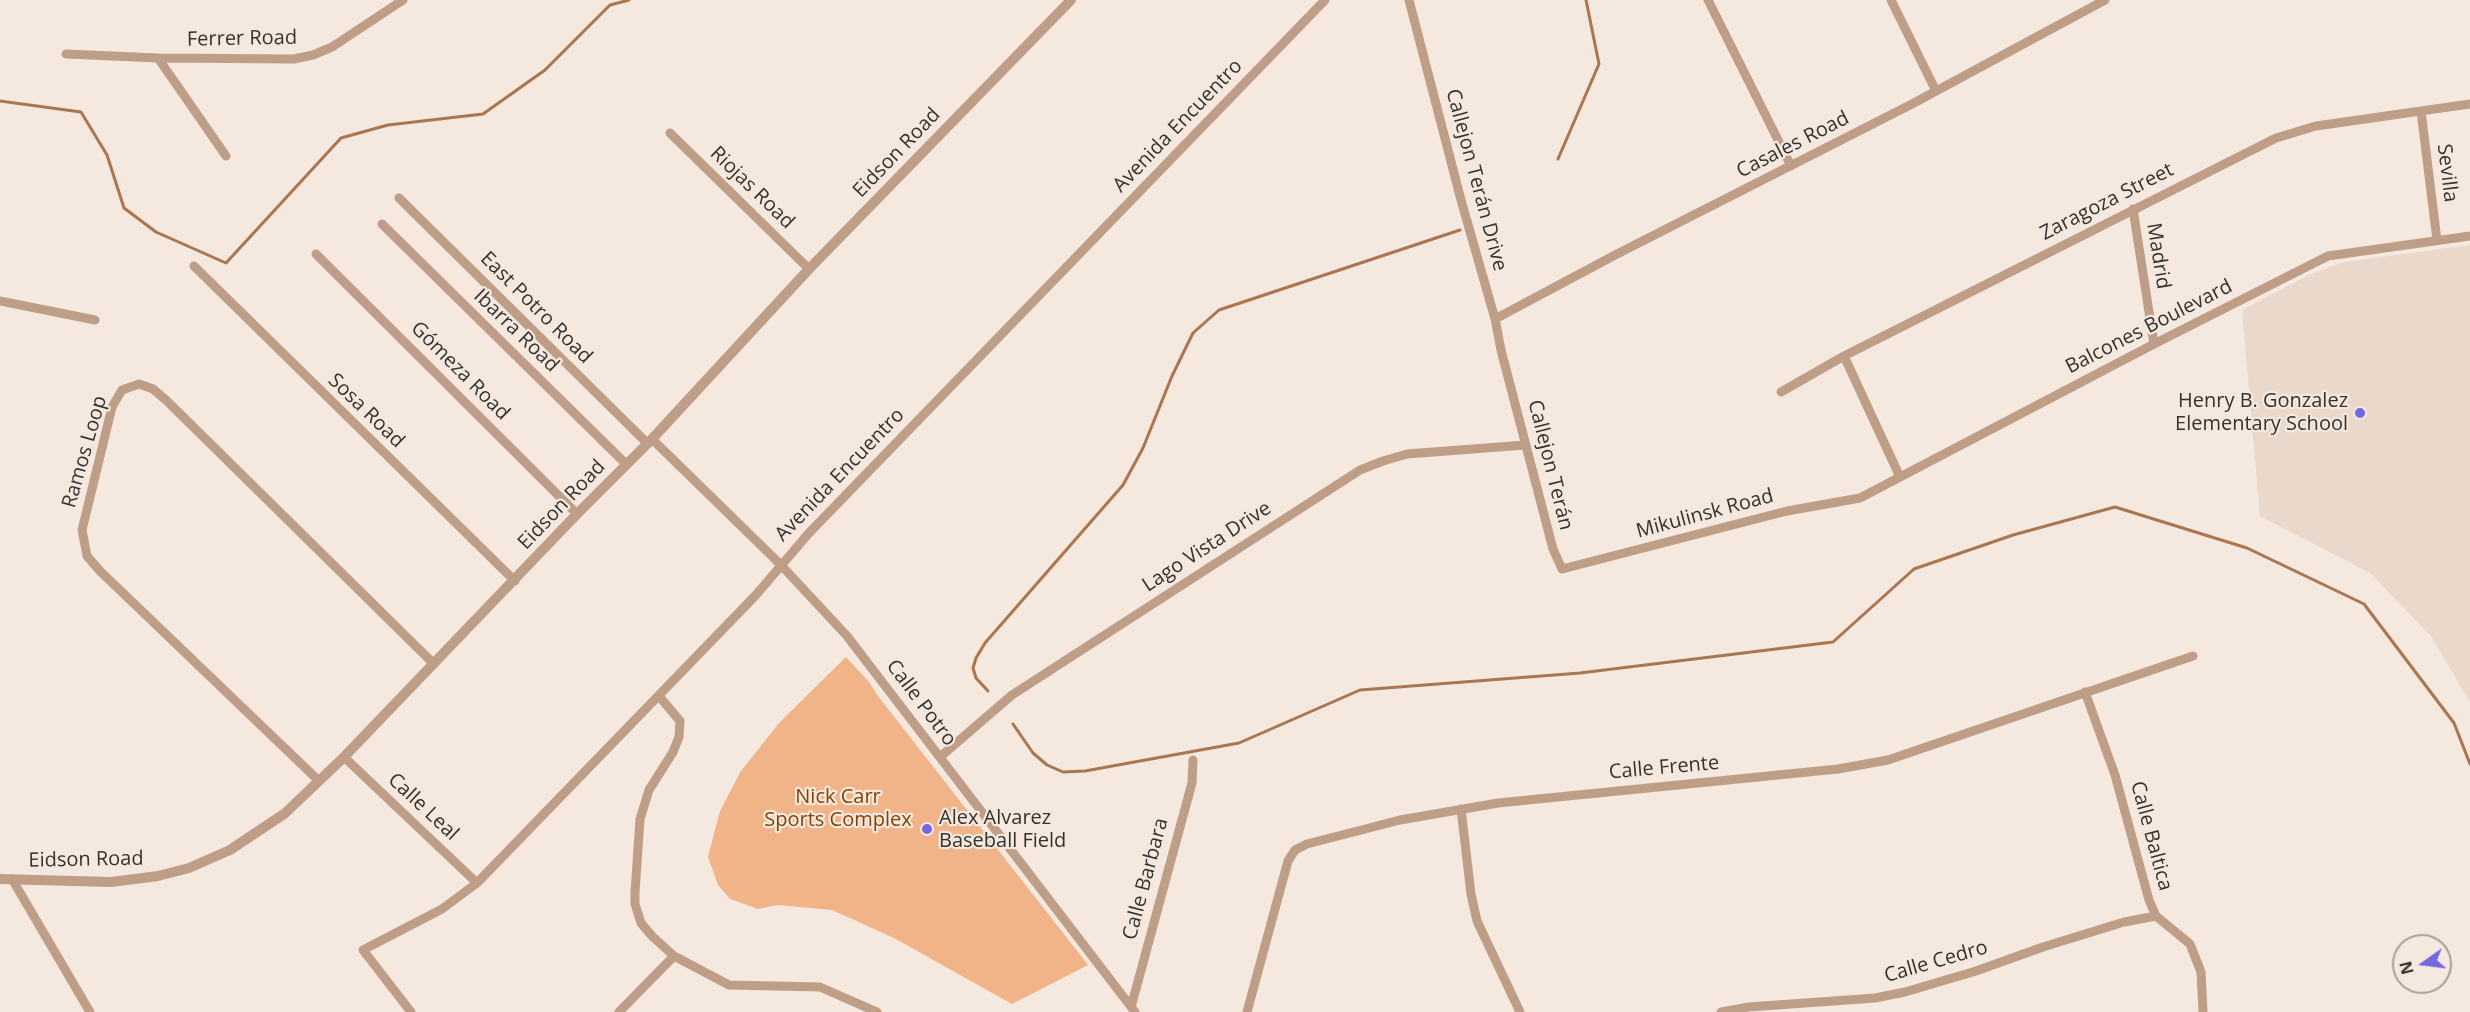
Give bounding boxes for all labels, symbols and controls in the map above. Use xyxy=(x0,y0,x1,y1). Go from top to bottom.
street label: Ferrer Road xyxy=(187,26,297,52)
street label: Avenida Encuentro xyxy=(1108,54,1248,198)
street label: Callejon Terán Drive xyxy=(1440,86,1512,274)
street label: Eidson Road xyxy=(848,103,946,203)
street label: Casales Road xyxy=(1733,106,1853,184)
street label: Riojas Road xyxy=(705,142,799,234)
street label: Sevilla xyxy=(2432,143,2462,203)
street label: Zaragoza Street xyxy=(2036,158,2178,246)
street label: Madrid xyxy=(2141,221,2175,291)
street label: East Potro Road xyxy=(475,247,597,369)
street label: Balcones Boulevard xyxy=(2062,275,2236,379)
street label: Ibarra Road xyxy=(468,284,564,378)
street label: Gómeza Road xyxy=(406,317,514,425)
street label: Sosa Road xyxy=(323,369,409,453)
place label: Henry B. Gonzalez Elementary School xyxy=(2175,389,2348,436)
street label: Ramos Loop xyxy=(58,393,112,511)
street label: Callejon Terán xyxy=(1522,397,1578,533)
street label: Avenida Encuentro xyxy=(770,403,910,547)
marker: Henry B. Gonzalez Elementary School xyxy=(2353,406,2367,420)
street label: Eidson Road xyxy=(513,455,611,555)
street label: Mikulinsk Road xyxy=(1634,484,1776,544)
street label: Lago Vista Drive xyxy=(1138,496,1276,598)
street label: Calle Potro xyxy=(881,655,961,751)
street label: Calle Frente xyxy=(1608,751,1720,785)
street label: Calle Leal xyxy=(383,768,463,846)
street label: Calle Baltica xyxy=(2125,779,2177,893)
park label: Nick Carr Sports Complex xyxy=(764,785,912,832)
place label: Alex Alvarez Baseball Field xyxy=(939,806,1066,853)
street label: Calle Barbara xyxy=(1118,815,1174,943)
marker: Alex Alvarez Baseball Field xyxy=(920,822,934,836)
street label: Eidson Road xyxy=(28,847,144,873)
north arrow xyxy=(2392,934,2452,994)
street label: Calle Cedro xyxy=(1882,936,1990,988)
text: N xyxy=(2394,959,2419,977)

